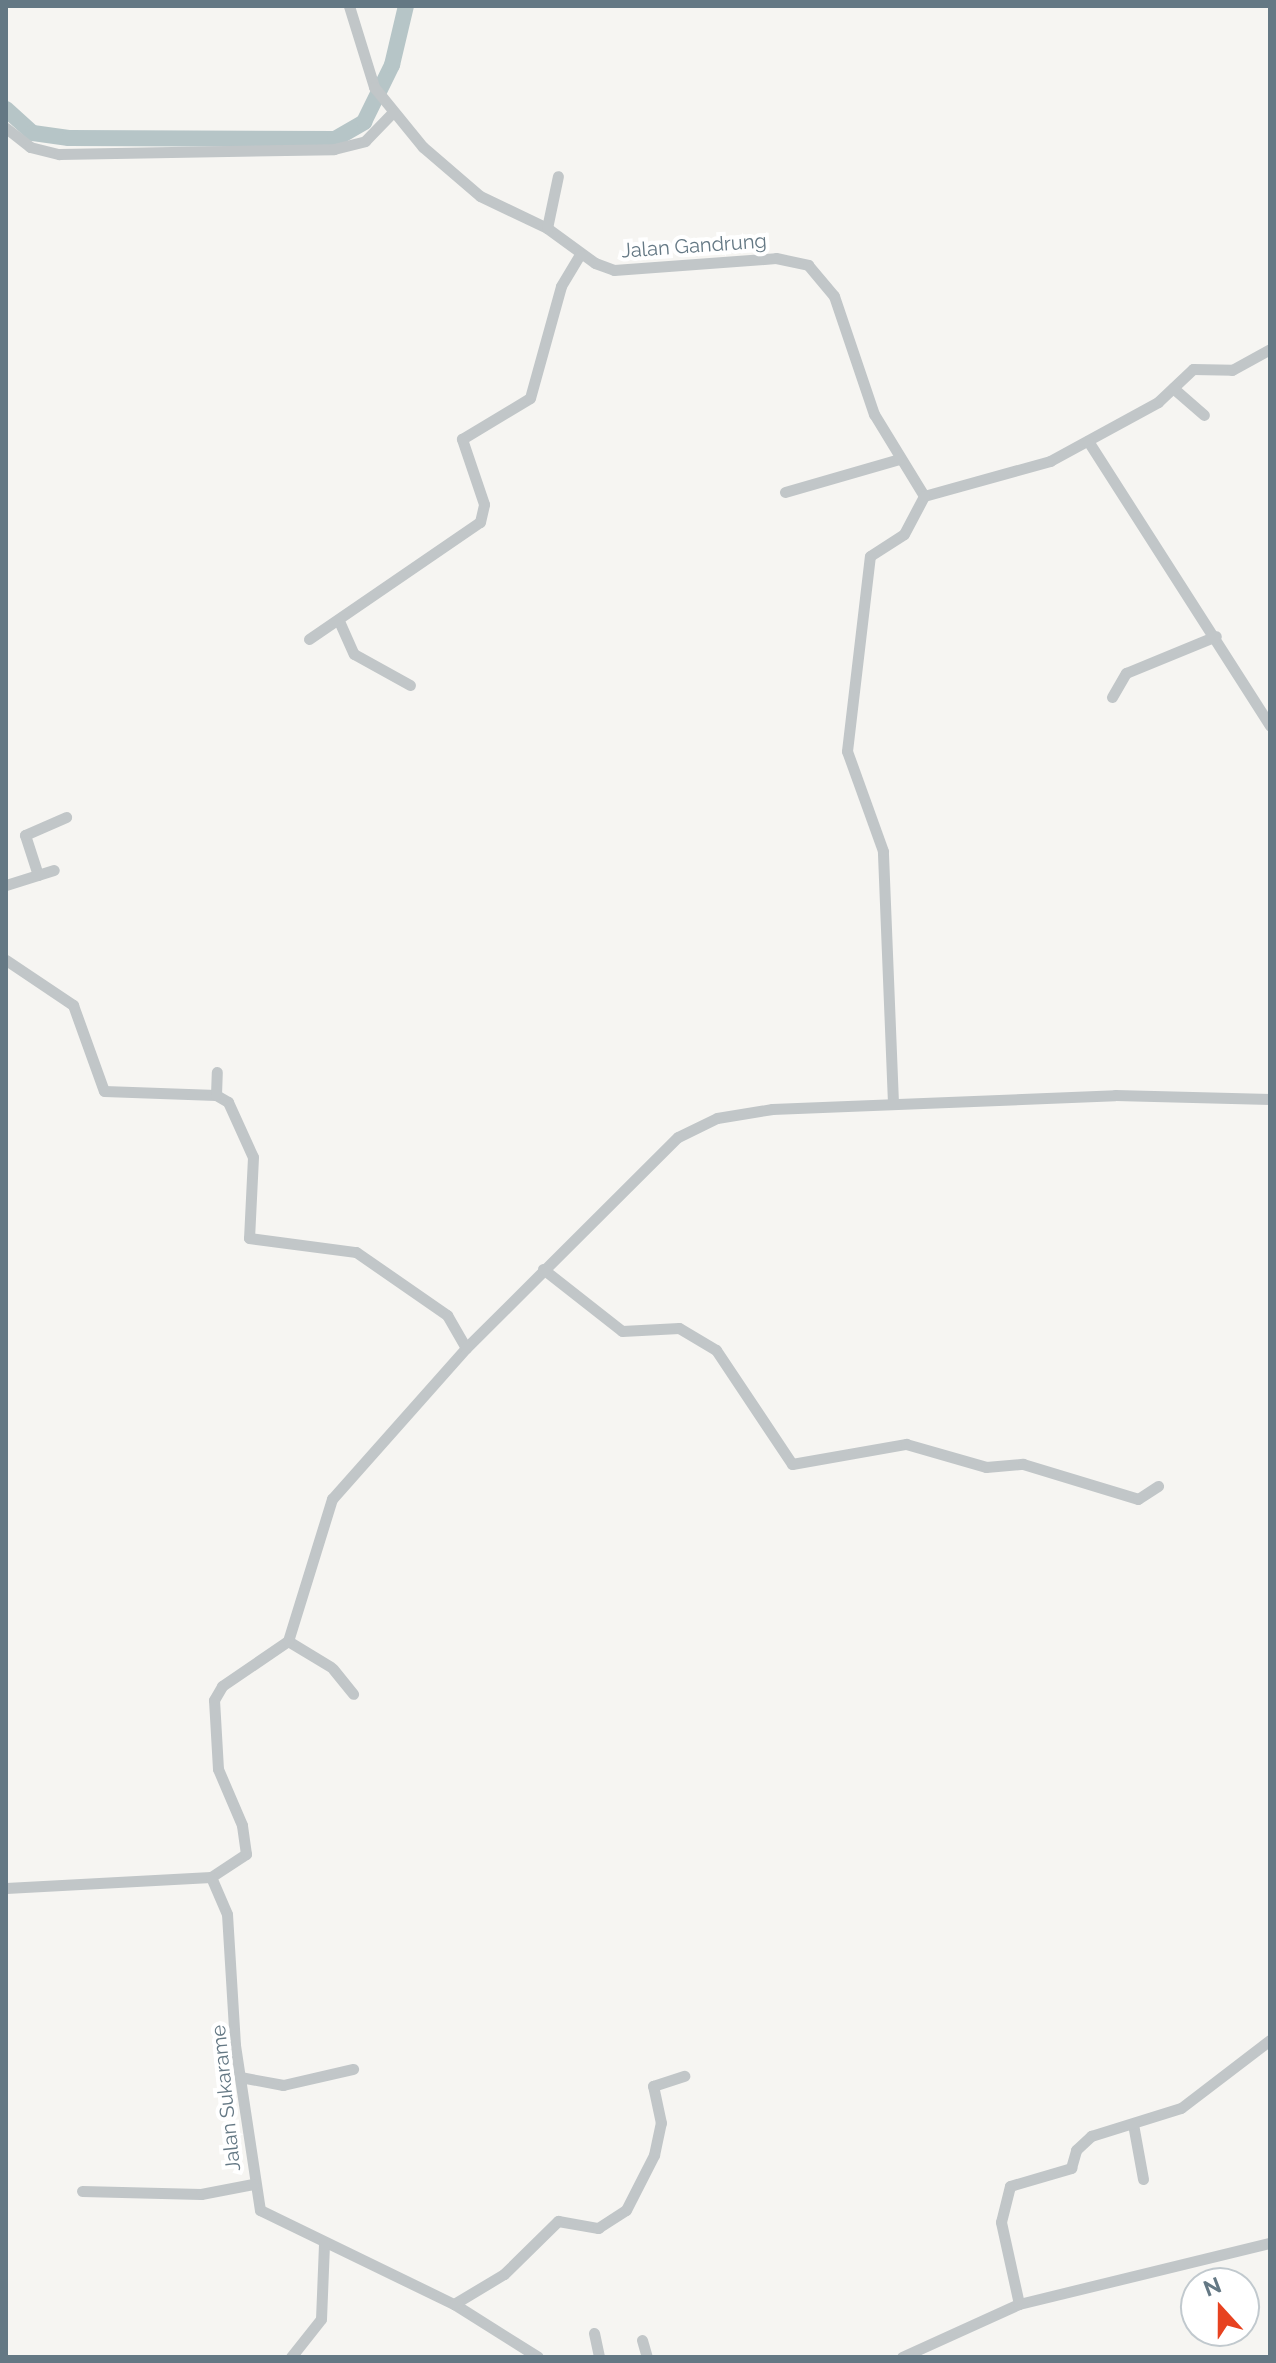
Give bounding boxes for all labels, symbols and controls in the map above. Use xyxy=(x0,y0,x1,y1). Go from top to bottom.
street label: Jalan Gandrung xyxy=(620,229,768,263)
street label: Jalan Sukarame xyxy=(206,2024,246,2172)
north arrow xyxy=(1180,2267,1260,2347)
text: N xyxy=(1200,2271,1225,2302)

